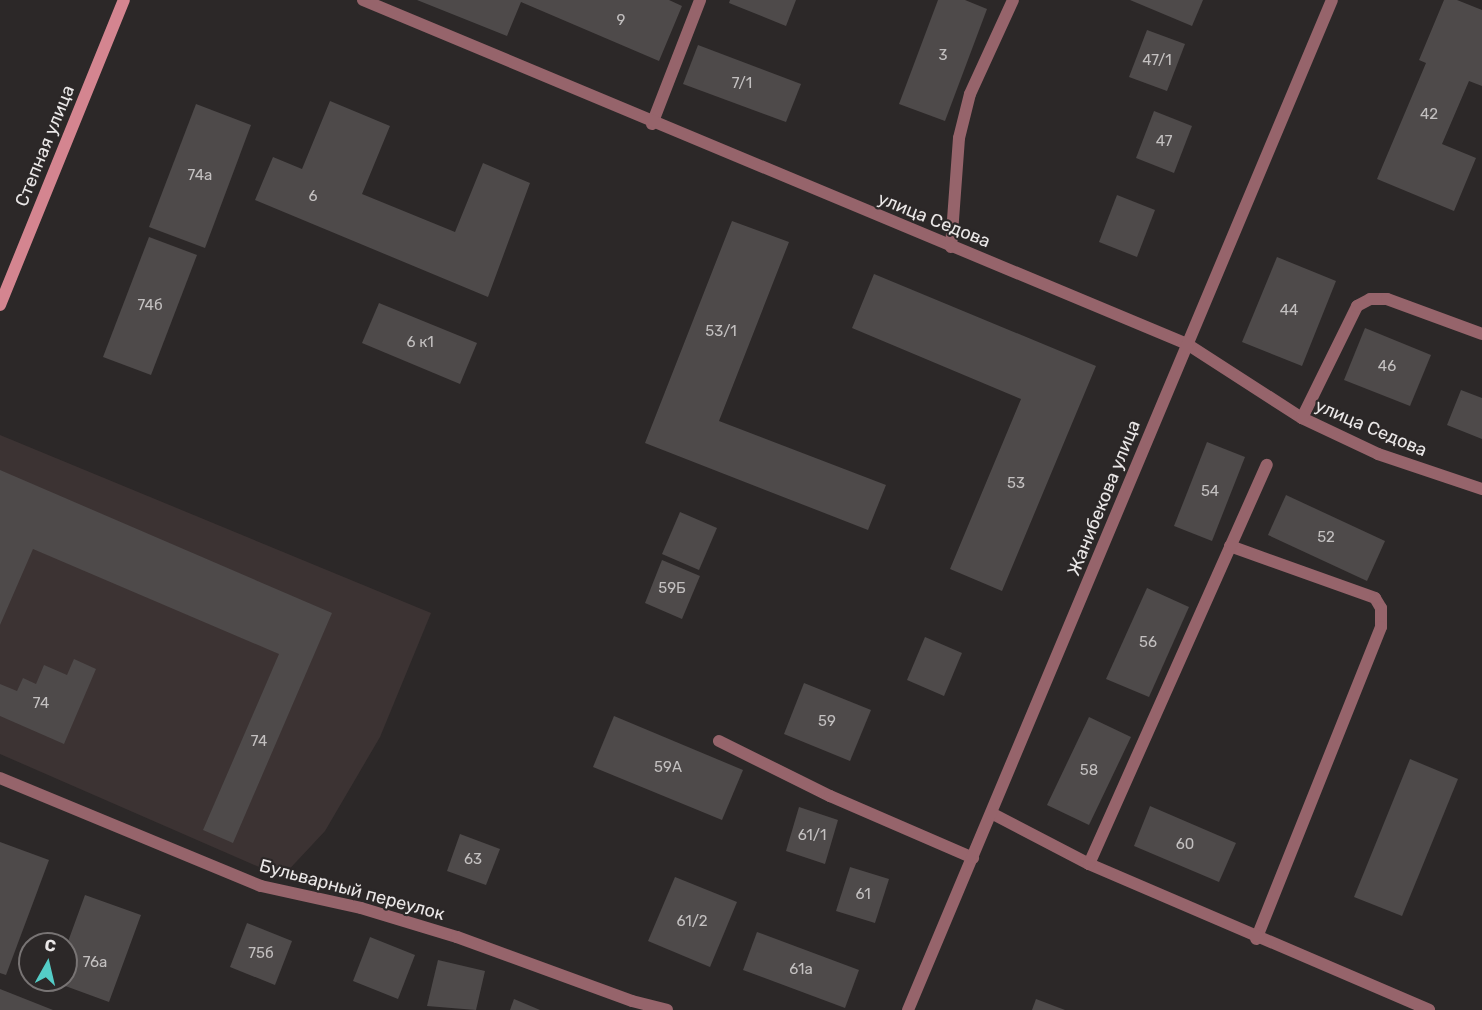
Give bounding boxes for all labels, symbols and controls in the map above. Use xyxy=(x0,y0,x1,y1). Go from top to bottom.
house number: 9 xyxy=(617,12,625,30)
house number: 3 xyxy=(938,47,948,65)
house number: 47/1 xyxy=(1142,52,1172,70)
house number: 7/1 xyxy=(732,75,752,93)
street label: Степная улица xyxy=(11,82,79,210)
house number: 42 xyxy=(1420,106,1438,124)
house number: 47 xyxy=(1156,133,1172,151)
house number: 74а xyxy=(188,167,212,185)
house number: 6 xyxy=(308,188,318,206)
street label: улица Седова xyxy=(875,188,993,252)
house number: 74б xyxy=(137,297,163,315)
house number: 44 xyxy=(1280,302,1298,320)
house number: 53/1 xyxy=(705,323,737,341)
house number: 6 к1 xyxy=(406,334,434,352)
house number: 46 xyxy=(1378,358,1396,376)
street label: улица Седова xyxy=(1312,395,1430,461)
street label: Жанибекова улица xyxy=(1063,417,1145,579)
house number: 53 xyxy=(1007,475,1025,493)
house number: 54 xyxy=(1201,483,1219,501)
house number: 52 xyxy=(1317,529,1335,547)
house number: 59Б xyxy=(658,580,686,598)
house number: 56 xyxy=(1139,634,1157,652)
house number: 74 xyxy=(33,695,49,713)
house number: 59 xyxy=(818,713,836,731)
house number: 74 xyxy=(251,733,267,751)
house number: 59А xyxy=(654,759,682,777)
house number: 58 xyxy=(1080,762,1098,780)
house number: 61/1 xyxy=(798,827,826,845)
house number: 60 xyxy=(1176,836,1194,854)
house number: 63 xyxy=(464,851,482,869)
street label: Бульварный переулок xyxy=(257,855,447,925)
house number: 61 xyxy=(855,886,871,904)
house number: 61/2 xyxy=(677,913,707,931)
north arrow xyxy=(18,932,78,992)
text: С xyxy=(43,935,57,956)
house number: 75б xyxy=(248,945,274,963)
house number: 76а xyxy=(83,954,107,972)
house number: 61а xyxy=(789,961,813,979)

